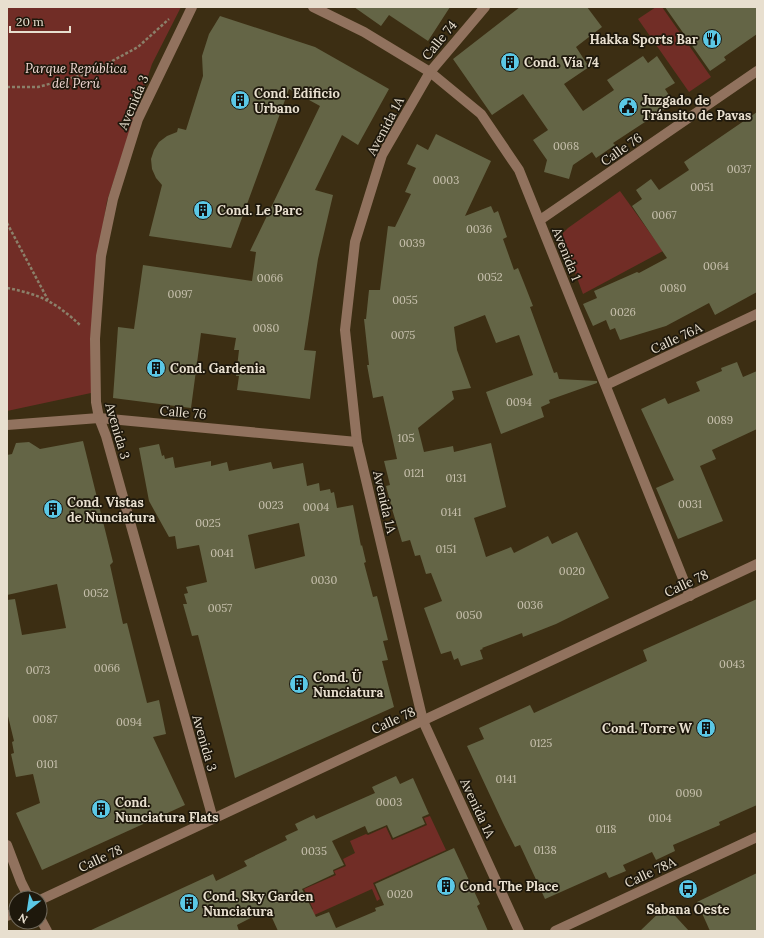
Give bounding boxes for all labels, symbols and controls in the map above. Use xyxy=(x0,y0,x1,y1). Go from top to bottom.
scale bar xyxy=(10,8,70,34)
text: 20 m xyxy=(16,14,44,29)
street label: Calle 74 xyxy=(418,17,461,64)
restaurant icon: Hakka Sports Bar xyxy=(701,28,723,50)
place label: Hakka Sports Bar xyxy=(589,31,699,48)
building icon: Cond. Vía 74 xyxy=(499,51,521,73)
place label: Cond. Vía 74 xyxy=(524,54,599,71)
park label: Parque República del Perú xyxy=(25,60,128,92)
street label: Avenida 3 xyxy=(114,72,153,133)
place label: Cond. Edificio Urbano xyxy=(254,85,340,117)
building icon: Cond. Edificio Urbano xyxy=(229,89,251,111)
place label: Juzgado de Tránsito de Pavas xyxy=(642,92,751,124)
street label: Avenida 1A xyxy=(362,93,408,159)
public building icon: Juzgado de Tránsito de Pavas xyxy=(617,96,639,118)
street label: Calle 76 xyxy=(597,129,645,170)
house number: 0068 xyxy=(553,139,579,153)
house number: 0037 xyxy=(727,162,751,176)
house number: 0003 xyxy=(433,173,459,187)
house number: 0051 xyxy=(690,180,714,194)
building icon: Cond. Le Parc xyxy=(192,199,214,221)
place label: Cond. Le Parc xyxy=(217,202,302,219)
house number: 0067 xyxy=(651,208,677,222)
house number: 0036 xyxy=(466,222,492,236)
street label: Avenida 1 xyxy=(548,224,585,283)
house number: 0039 xyxy=(399,236,425,250)
house number: 0064 xyxy=(703,259,729,273)
house number: 0052 xyxy=(477,270,503,284)
house number: 0066 xyxy=(257,271,283,285)
house number: 0080 xyxy=(660,281,687,295)
house number: 0097 xyxy=(168,287,192,301)
house number: 0055 xyxy=(392,293,418,307)
house number: 0026 xyxy=(610,305,636,319)
street label: Calle 76A xyxy=(648,319,705,358)
house number: 0080 xyxy=(253,321,280,335)
house number: 0075 xyxy=(391,328,415,342)
building icon: Cond. Gardenia xyxy=(145,357,167,379)
place label: Cond. Gardenia xyxy=(170,360,266,377)
house number: 0094 xyxy=(506,395,532,409)
street label: Avenida 3 xyxy=(101,400,134,461)
street label: Calle 76 xyxy=(159,402,207,423)
house number: 0089 xyxy=(707,413,733,427)
house number: 105 xyxy=(398,431,414,445)
house number: 0121 xyxy=(404,466,424,480)
street label: Avenida 1A xyxy=(369,468,400,536)
house number: 0131 xyxy=(446,471,466,485)
place label: Cond. Vistas de Nunciatura xyxy=(67,494,156,526)
house number: 0031 xyxy=(678,497,702,511)
building icon: Cond. Vistas de Nunciatura xyxy=(42,498,64,520)
house number: 0023 xyxy=(258,498,284,512)
house number: 0004 xyxy=(303,500,329,514)
house number: 0141 xyxy=(441,505,461,519)
house number: 0025 xyxy=(195,516,221,530)
house number: 0151 xyxy=(436,542,456,556)
house number: 0041 xyxy=(210,546,234,560)
house number: 0020 xyxy=(559,564,585,578)
street label: Calle 78 xyxy=(661,566,711,601)
house number: 0030 xyxy=(311,573,337,587)
house number: 0052 xyxy=(83,586,109,600)
house number: 0036 xyxy=(517,598,543,612)
house number: 0057 xyxy=(208,601,232,615)
house number: 0050 xyxy=(456,608,482,622)
house number: 0043 xyxy=(719,657,745,671)
house number: 0066 xyxy=(94,661,120,675)
house number: 0073 xyxy=(26,663,50,677)
place label: Cond. Ü Nunciatura xyxy=(313,668,383,701)
building icon: Cond. Ü Nunciatura xyxy=(288,673,310,695)
street label: Calle 78 xyxy=(368,703,418,738)
house number: 0087 xyxy=(33,712,57,726)
street label: Avenida 3 xyxy=(188,712,221,773)
house number: 0094 xyxy=(116,715,142,729)
building icon: Cond. Torre W xyxy=(695,717,717,739)
place label: Cond. Torre W xyxy=(602,720,693,737)
house number: 0125 xyxy=(530,736,552,750)
house number: 0101 xyxy=(36,757,58,771)
house number: 0141 xyxy=(496,772,516,786)
street label: Avenida 1A xyxy=(456,775,499,842)
house number: 0090 xyxy=(676,786,703,800)
place label: Cond. Nunciatura Flats xyxy=(115,794,219,826)
house number: 0003 xyxy=(376,795,402,809)
building icon: Cond. Nunciatura Flats xyxy=(90,798,112,820)
house number: 0104 xyxy=(648,811,672,825)
house number: 0118 xyxy=(595,822,617,836)
street label: Calle 78 xyxy=(75,841,125,876)
house number: 0138 xyxy=(533,843,557,857)
house number: 0035 xyxy=(301,844,327,858)
street label: Calle 78A xyxy=(622,853,679,892)
building icon: Cond. The Place xyxy=(435,875,457,897)
place label: Cond. The Place xyxy=(460,878,559,895)
bus stop icon: Sabana Oeste xyxy=(677,878,699,900)
house number: 0020 xyxy=(387,887,413,901)
place label: Cond. Sky Garden Nunciatura xyxy=(203,888,314,920)
north arrow xyxy=(8,890,48,930)
building icon: Cond. Sky Garden Nunciatura xyxy=(178,892,200,914)
place label: Sabana Oeste xyxy=(646,901,730,918)
text: N xyxy=(15,910,30,927)

